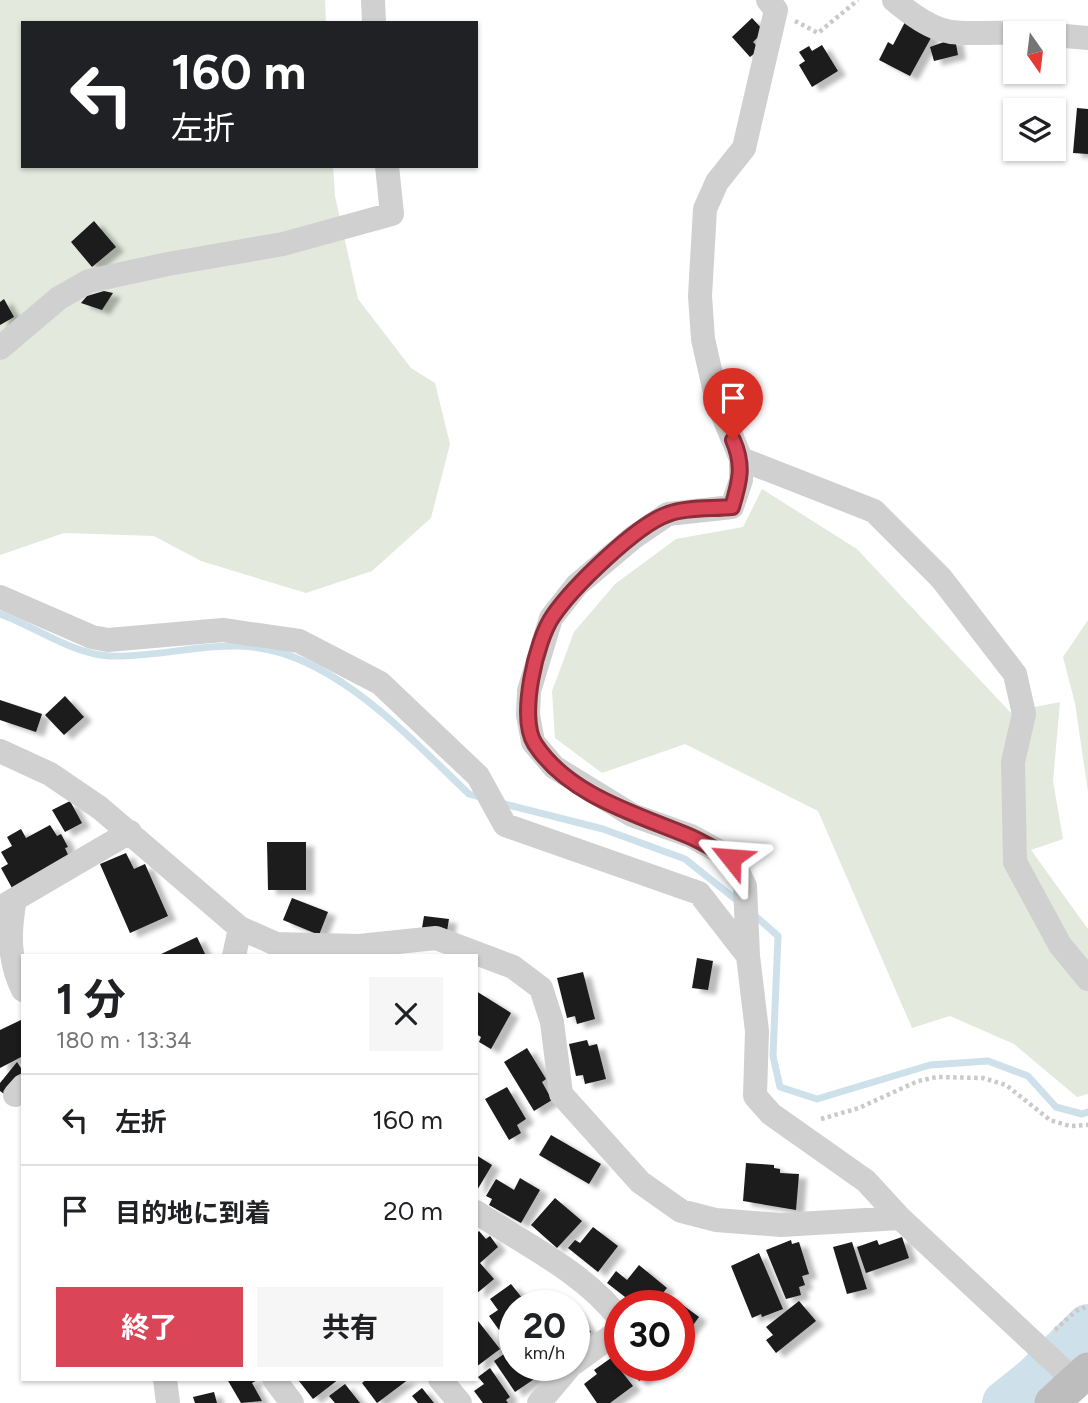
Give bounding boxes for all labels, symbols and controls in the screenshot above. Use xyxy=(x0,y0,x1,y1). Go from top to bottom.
north arrow xyxy=(1003,21,1066,84)
map controls xyxy=(1003,21,1066,161)
text: 160 m xyxy=(171,42,306,101)
icon: left xyxy=(56,49,147,140)
button: layers xyxy=(1003,98,1066,161)
text: 左折 xyxy=(171,109,235,147)
pin xyxy=(703,368,763,440)
icon: arrive xyxy=(714,379,752,417)
position arrow xyxy=(694,821,768,895)
text: 1 分 xyxy=(56,974,126,1025)
button: close xyxy=(369,977,443,1051)
text: 180 m · 13:34 xyxy=(56,1026,191,1054)
icon: left xyxy=(56,1101,94,1139)
text: 160 m xyxy=(372,1104,443,1136)
text: 左折 xyxy=(115,1106,167,1138)
icon: arrive xyxy=(56,1192,94,1230)
text: 20 m xyxy=(383,1195,443,1227)
text: 目的地に到着 xyxy=(115,1197,271,1229)
button: 終了 xyxy=(56,1287,243,1367)
button: 共有 xyxy=(257,1287,443,1367)
speed limit sign: 30 xyxy=(604,1290,695,1381)
text: 20 xyxy=(523,1305,566,1347)
text: km/h xyxy=(524,1342,565,1364)

